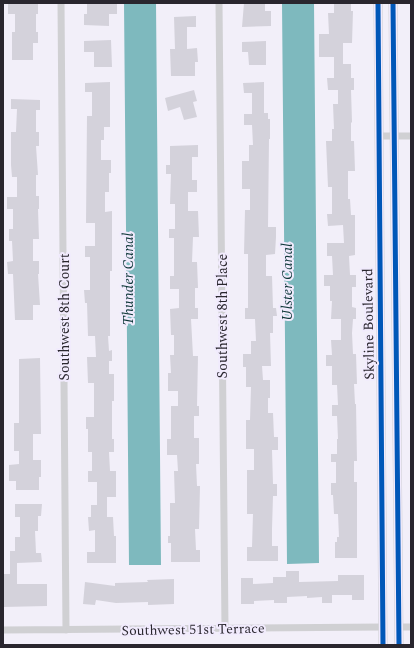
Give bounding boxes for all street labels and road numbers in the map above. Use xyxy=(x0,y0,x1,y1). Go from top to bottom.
street label: Southwest 8th Court xyxy=(54,253,75,381)
street label: Southwest 8th Place xyxy=(212,253,233,378)
street label: Skyline Boulevard xyxy=(357,268,380,380)
street label: Southwest 51st Terrace xyxy=(121,618,265,641)

